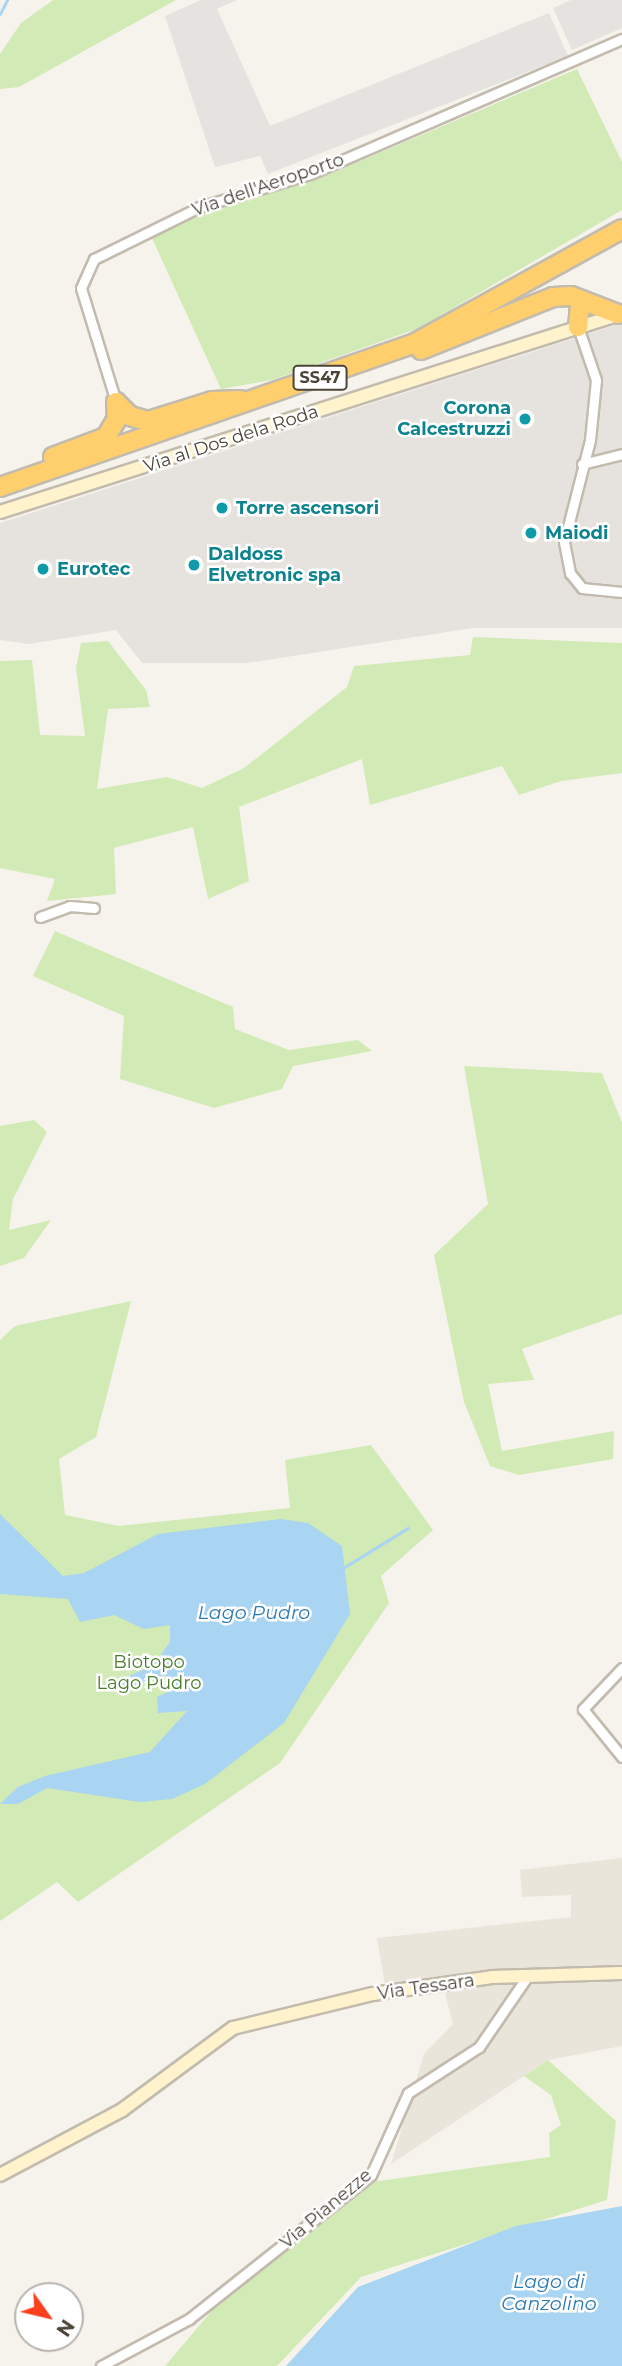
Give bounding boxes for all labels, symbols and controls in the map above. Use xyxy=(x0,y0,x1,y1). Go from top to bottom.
street label: Via dell'Aeroporto xyxy=(189,149,347,221)
road number: SS47 xyxy=(292,366,348,390)
place label: Corona Calcestruzzi xyxy=(397,398,511,440)
street label: Via al Dos dela Roda xyxy=(141,401,321,477)
marker: Corona Calcestruzzi xyxy=(517,411,533,427)
place label: Torre ascensori xyxy=(236,497,379,519)
marker: Torre ascensori xyxy=(214,500,230,516)
place label: Maiodi xyxy=(545,522,608,544)
marker: Maiodi xyxy=(523,525,539,541)
place label: Daldoss Elvetronic spa xyxy=(208,544,341,586)
marker: Daldoss Elvetronic spa xyxy=(186,557,202,573)
place label: Eurotec xyxy=(57,558,130,580)
marker: Eurotec xyxy=(35,561,51,577)
water label: Lago Pudro xyxy=(198,1602,310,1624)
park label: Biotopo Lago Pudro xyxy=(96,1652,202,1694)
street label: Via Tessara xyxy=(376,1969,476,2005)
street label: Via Pianezze xyxy=(276,2164,376,2254)
water label: Lago di Canzolino xyxy=(501,2271,597,2315)
north arrow xyxy=(14,2282,84,2352)
text: N xyxy=(51,2315,79,2341)

